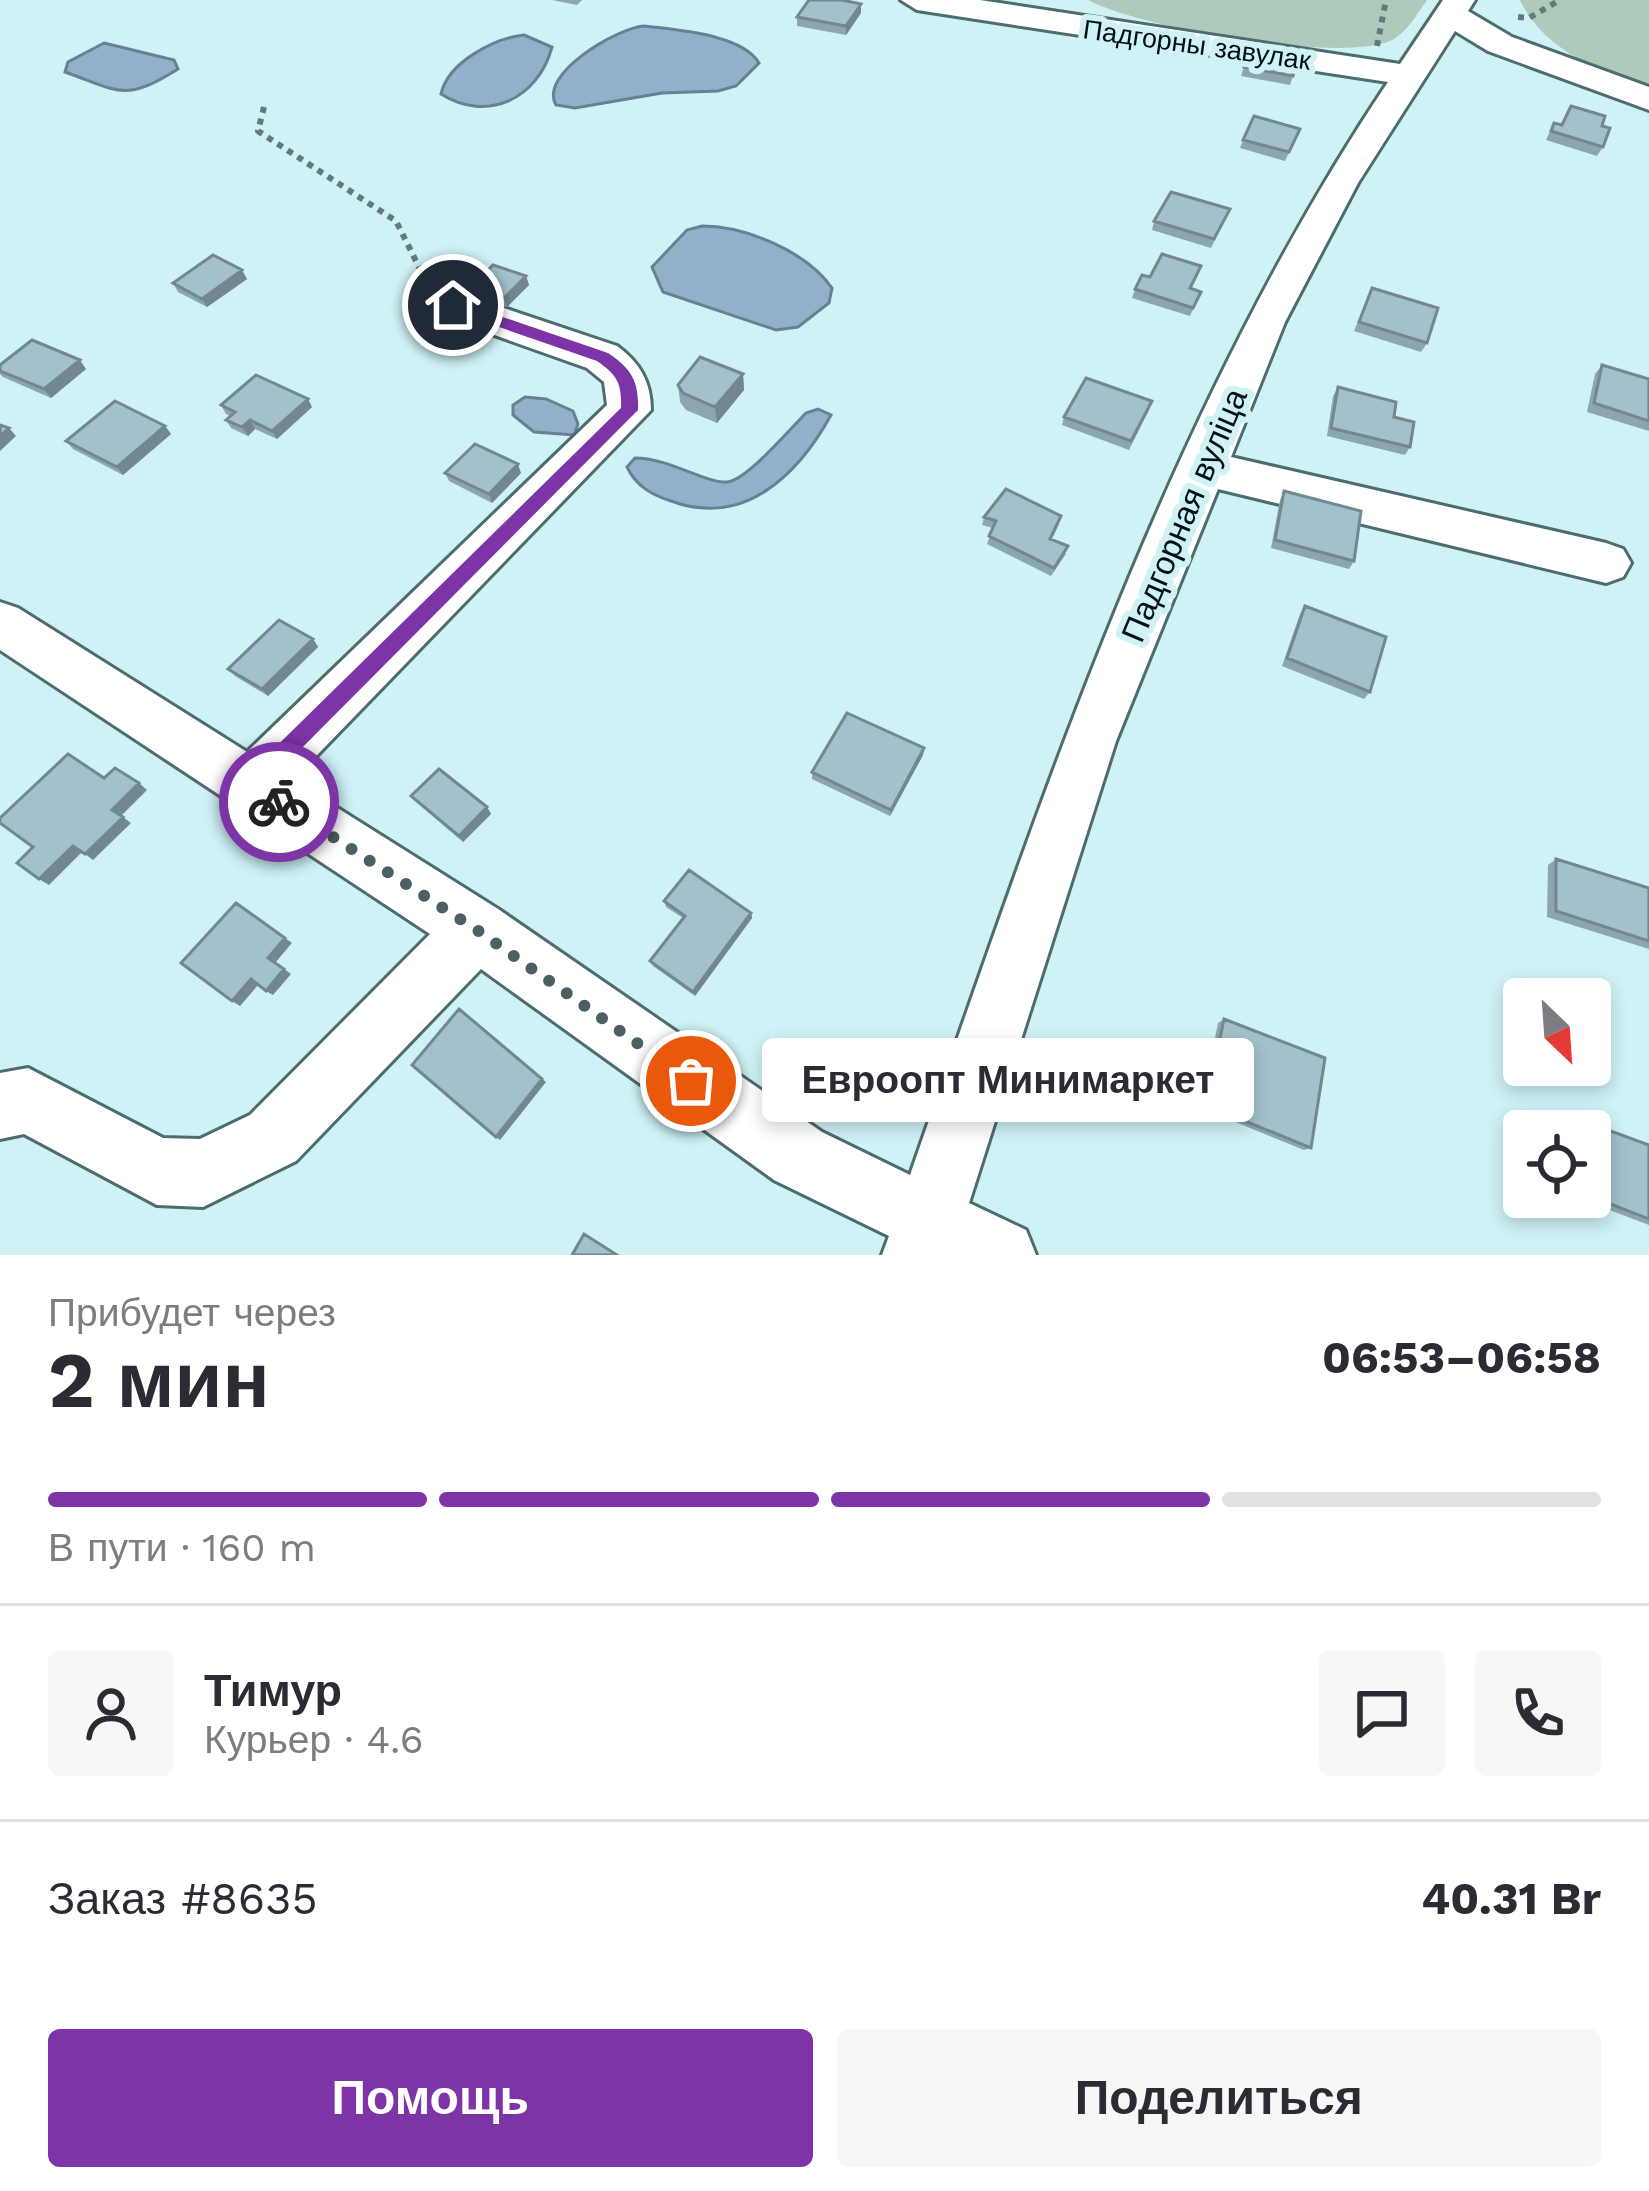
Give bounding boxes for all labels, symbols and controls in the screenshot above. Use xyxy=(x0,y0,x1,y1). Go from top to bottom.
street label: Падгорны завулак xyxy=(1081,13,1313,77)
pin xyxy=(402,254,504,356)
icon: home xyxy=(420,272,486,338)
street label: Падгорная вуліца xyxy=(1113,382,1255,648)
courier xyxy=(219,742,339,862)
icon: bike xyxy=(246,769,312,835)
north arrow xyxy=(1503,978,1611,1086)
map controls xyxy=(1503,978,1611,1218)
pin xyxy=(640,1030,742,1132)
callout: Евроопт Минимаркет xyxy=(763,1039,1255,1123)
icon: bag xyxy=(658,1048,724,1114)
text: Евроопт Минимаркет xyxy=(802,1057,1214,1102)
button: locate xyxy=(1503,1110,1611,1218)
text: Прибудет через xyxy=(48,1290,336,1335)
text: 06:53–06:58 xyxy=(1322,1331,1601,1384)
text: 2 мин xyxy=(48,1334,270,1426)
text: В пути · 160 m xyxy=(48,1525,316,1570)
button: person xyxy=(48,1650,174,1776)
button: chat xyxy=(1319,1650,1445,1776)
button: phone xyxy=(1475,1650,1601,1776)
text: Тимур xyxy=(204,1664,342,1717)
text: Курьер · 4.6 xyxy=(204,1717,423,1762)
text: Заказ #8635 xyxy=(48,1872,318,1925)
text: 40.31 Br xyxy=(1421,1872,1601,1925)
button: Помощь xyxy=(48,2029,813,2167)
button: Поделиться xyxy=(837,2029,1601,2167)

